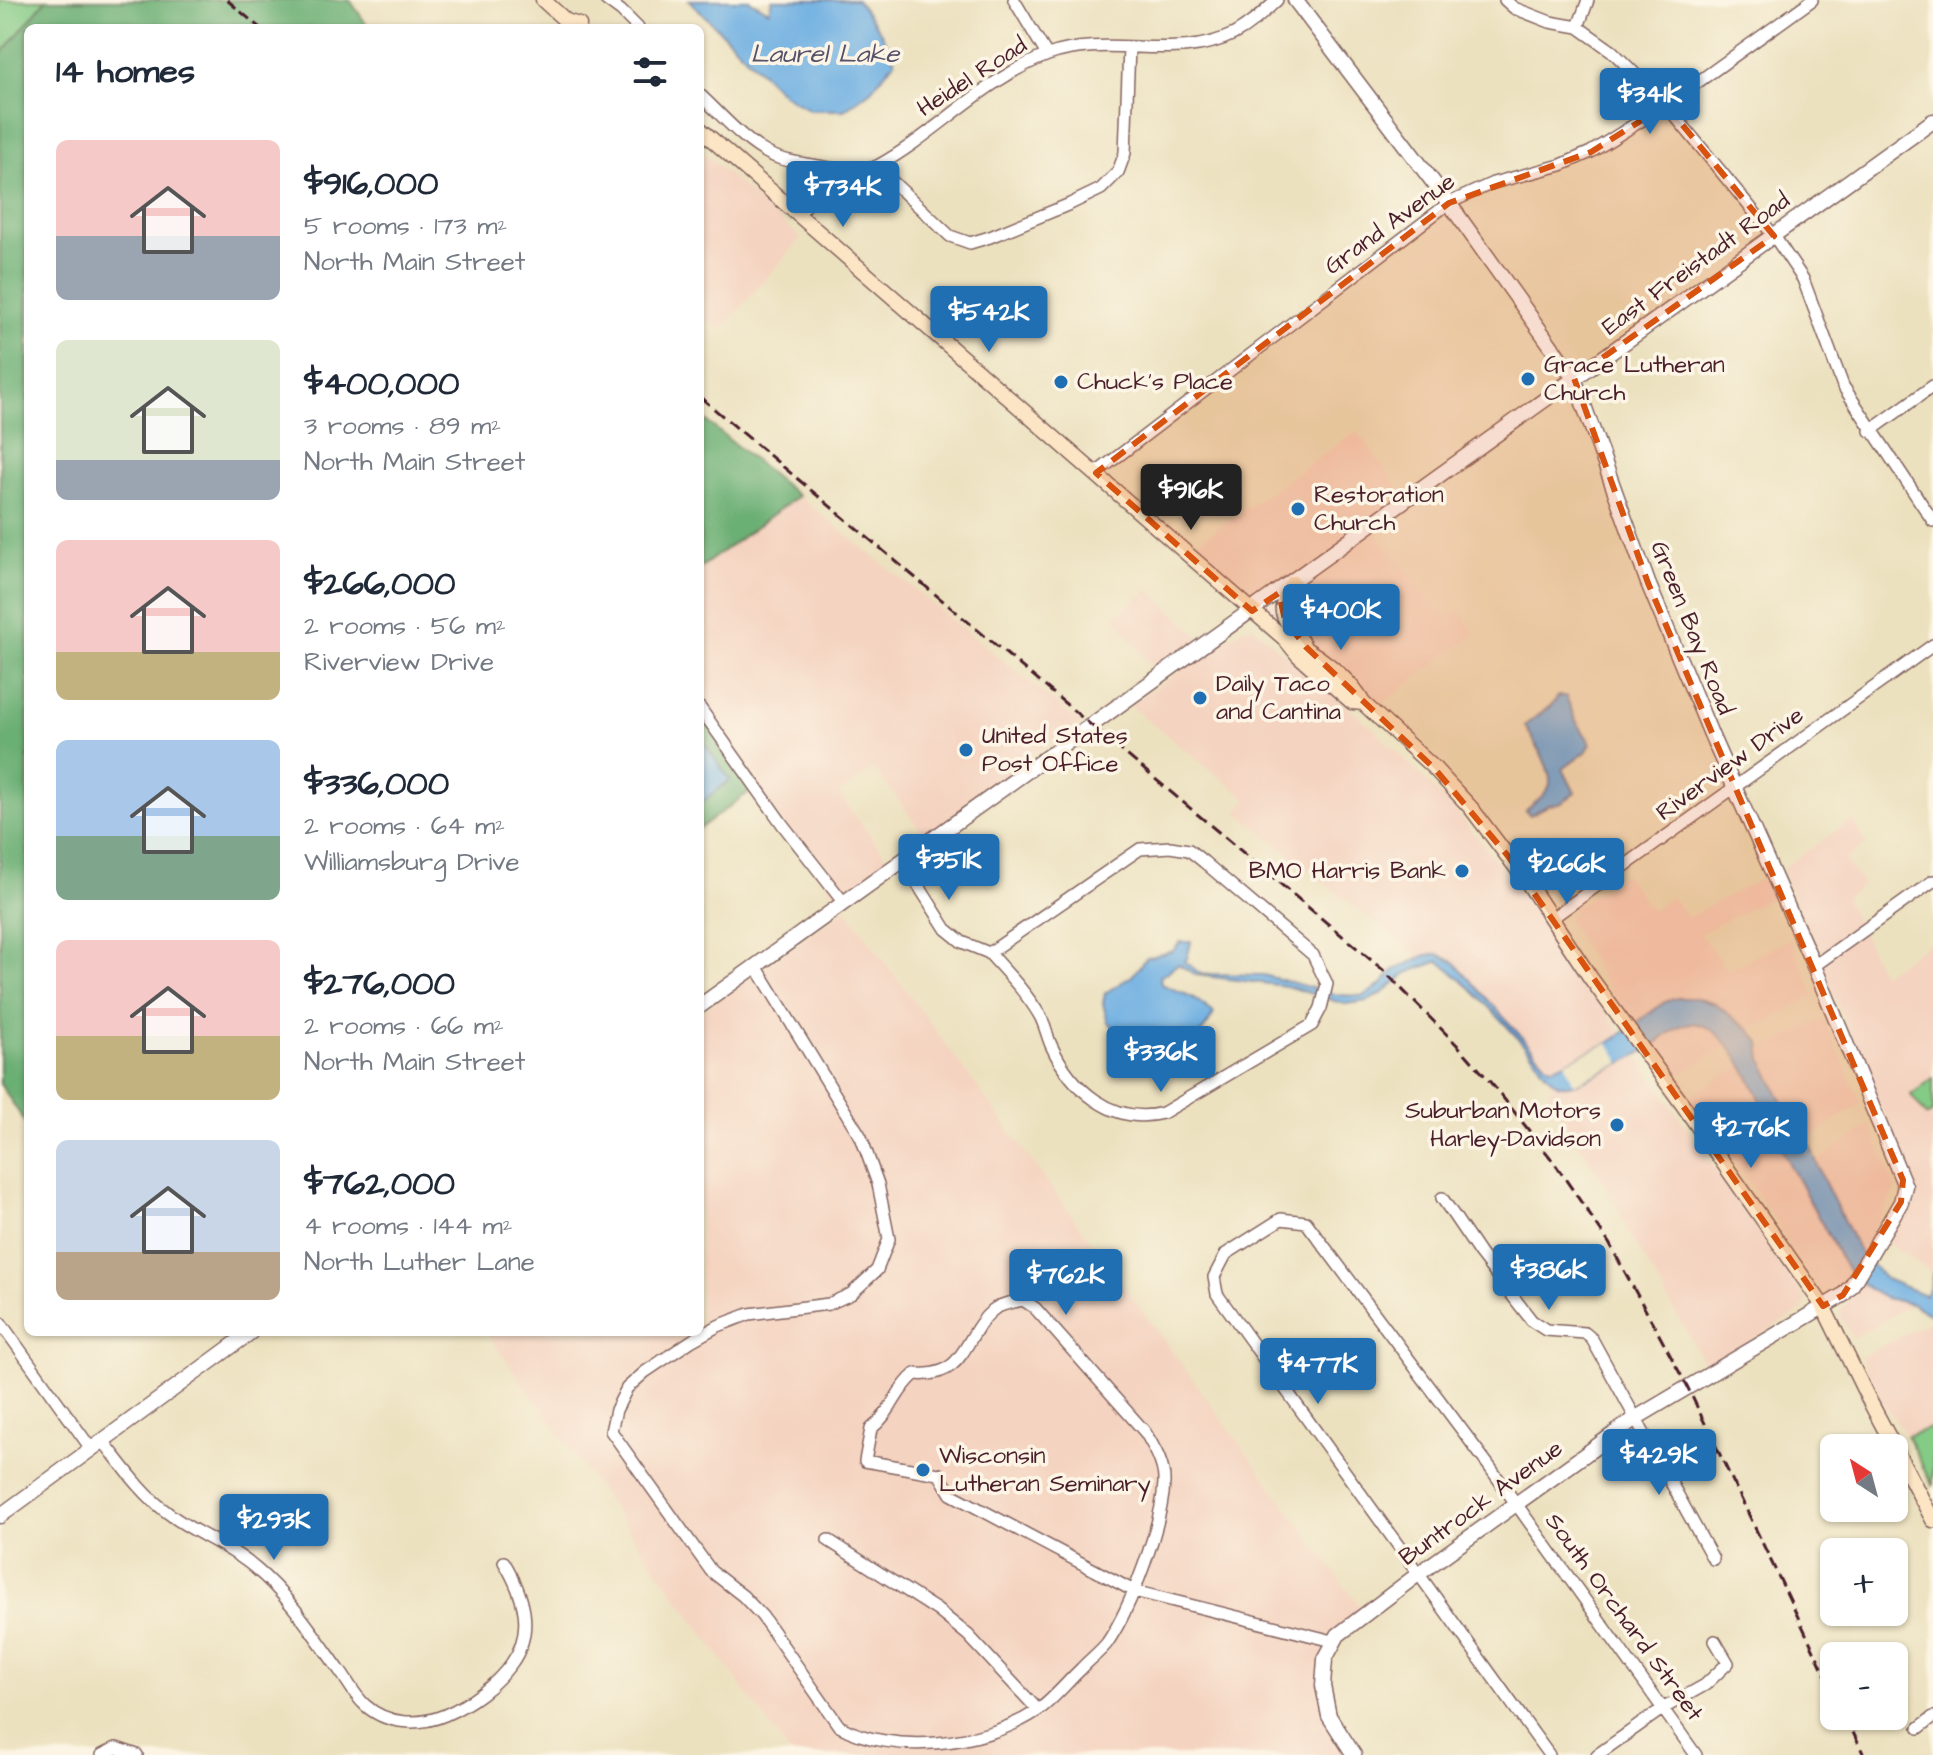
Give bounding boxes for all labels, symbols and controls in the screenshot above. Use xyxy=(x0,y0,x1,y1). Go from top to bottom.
street label: Heidel Road xyxy=(910,29,1034,125)
water label: Laurel Lake xyxy=(751,36,901,72)
text: 14 homes xyxy=(56,48,195,96)
icon: filters xyxy=(628,50,672,94)
pin: $341K xyxy=(1594,68,1706,136)
text: $341K xyxy=(1618,76,1682,112)
text: $916,000 xyxy=(304,160,438,208)
pin: $734K xyxy=(787,161,899,229)
street label: Grand Avenue xyxy=(1318,165,1462,283)
text: $734K xyxy=(804,169,882,205)
icon: home xyxy=(120,172,216,268)
street label: East Freistadt Road xyxy=(1595,184,1797,344)
text: 5 rooms · 173 m² xyxy=(304,208,507,244)
text: North Main Street xyxy=(304,244,525,280)
pin: $542K xyxy=(933,286,1045,354)
text: $542K xyxy=(948,294,1030,330)
place label: Grace Lutheran Church xyxy=(1544,348,1725,410)
text: $400,000 xyxy=(304,360,459,408)
place label: Chuck's Place xyxy=(1077,365,1233,399)
marker: Grace Lutheran Church xyxy=(1519,370,1537,388)
icon: home xyxy=(120,372,216,468)
marker: Chuck's Place xyxy=(1052,373,1070,391)
text: 3 rooms · 89 m² xyxy=(304,408,501,444)
text: North Main Street xyxy=(304,444,525,480)
pin: $916K xyxy=(1135,464,1247,532)
text: $916K xyxy=(1159,472,1223,508)
place label: Restoration Church xyxy=(1314,478,1444,540)
marker: Restoration Church xyxy=(1289,500,1307,518)
street label: Green Bay Road xyxy=(1641,536,1742,720)
text: $266,000 xyxy=(304,560,455,608)
icon: home xyxy=(120,572,216,668)
pin: $400K xyxy=(1285,584,1397,652)
text: $400K xyxy=(1301,592,1381,628)
text: 2 rooms · 56 m² xyxy=(304,608,506,644)
text: Riverview Drive xyxy=(304,644,494,680)
place label: Daily Taco and Cantina xyxy=(1216,667,1341,729)
marker: Daily Taco and Cantina xyxy=(1191,689,1209,707)
street label: Riverview Drive xyxy=(1649,699,1811,829)
place label: United States Post Office xyxy=(982,719,1128,781)
marker: United States Post Office xyxy=(957,741,975,759)
text: $336,000 xyxy=(304,760,449,808)
icon: home xyxy=(120,772,216,868)
text: 2 rooms · 64 m² xyxy=(304,808,505,844)
pin: $351K xyxy=(893,834,1005,902)
pin: $266K xyxy=(1511,838,1623,906)
text: $351K xyxy=(916,842,982,878)
text: Williamsburg Drive xyxy=(304,844,520,880)
text: $266K xyxy=(1528,846,1606,882)
place label: BMO Harris Bank xyxy=(1249,854,1446,888)
marker: BMO Harris Bank xyxy=(1453,862,1471,880)
text: $276,000 xyxy=(304,960,455,1008)
icon: home xyxy=(120,972,216,1068)
text: 2 rooms · 66 m² xyxy=(304,1008,504,1044)
pin: $336K xyxy=(1105,1026,1217,1094)
text: $336K xyxy=(1125,1034,1197,1070)
text: North Main Street xyxy=(304,1044,525,1080)
place label: Suburban Motors Harley-Davidson xyxy=(1405,1094,1601,1157)
pin: $276K xyxy=(1695,1102,1807,1170)
text: $276K xyxy=(1712,1110,1790,1146)
marker: Suburban Motors Harley-Davidson xyxy=(1608,1116,1626,1134)
text: $762,000 xyxy=(304,1160,455,1208)
icon: home xyxy=(120,1172,216,1268)
text: 4 rooms · 144 m² xyxy=(304,1208,513,1244)
text: North Luther Lane xyxy=(304,1244,535,1280)
pin: $386K xyxy=(1493,1244,1605,1312)
pin: $762K xyxy=(1010,1249,1122,1317)
text: $386K xyxy=(1511,1252,1587,1288)
text: $762K xyxy=(1027,1257,1105,1293)
pin: $477K xyxy=(1262,1338,1374,1406)
text: $477K xyxy=(1278,1346,1358,1382)
pin: $429K xyxy=(1603,1429,1715,1497)
street label: Buntrock Avenue xyxy=(1392,1432,1570,1574)
north arrow xyxy=(1820,1434,1908,1522)
map controls xyxy=(1820,1434,1908,1730)
text: $429K xyxy=(1620,1437,1698,1473)
place label: Wisconsin Lutheran Seminary xyxy=(939,1439,1151,1502)
marker: Wisconsin Lutheran Seminary xyxy=(914,1461,932,1479)
pin: $293K xyxy=(218,1494,330,1562)
text: $293K xyxy=(237,1502,311,1538)
street label: South Orchard Street xyxy=(1537,1506,1711,1728)
button: + xyxy=(1820,1538,1908,1626)
button: − xyxy=(1820,1642,1908,1730)

